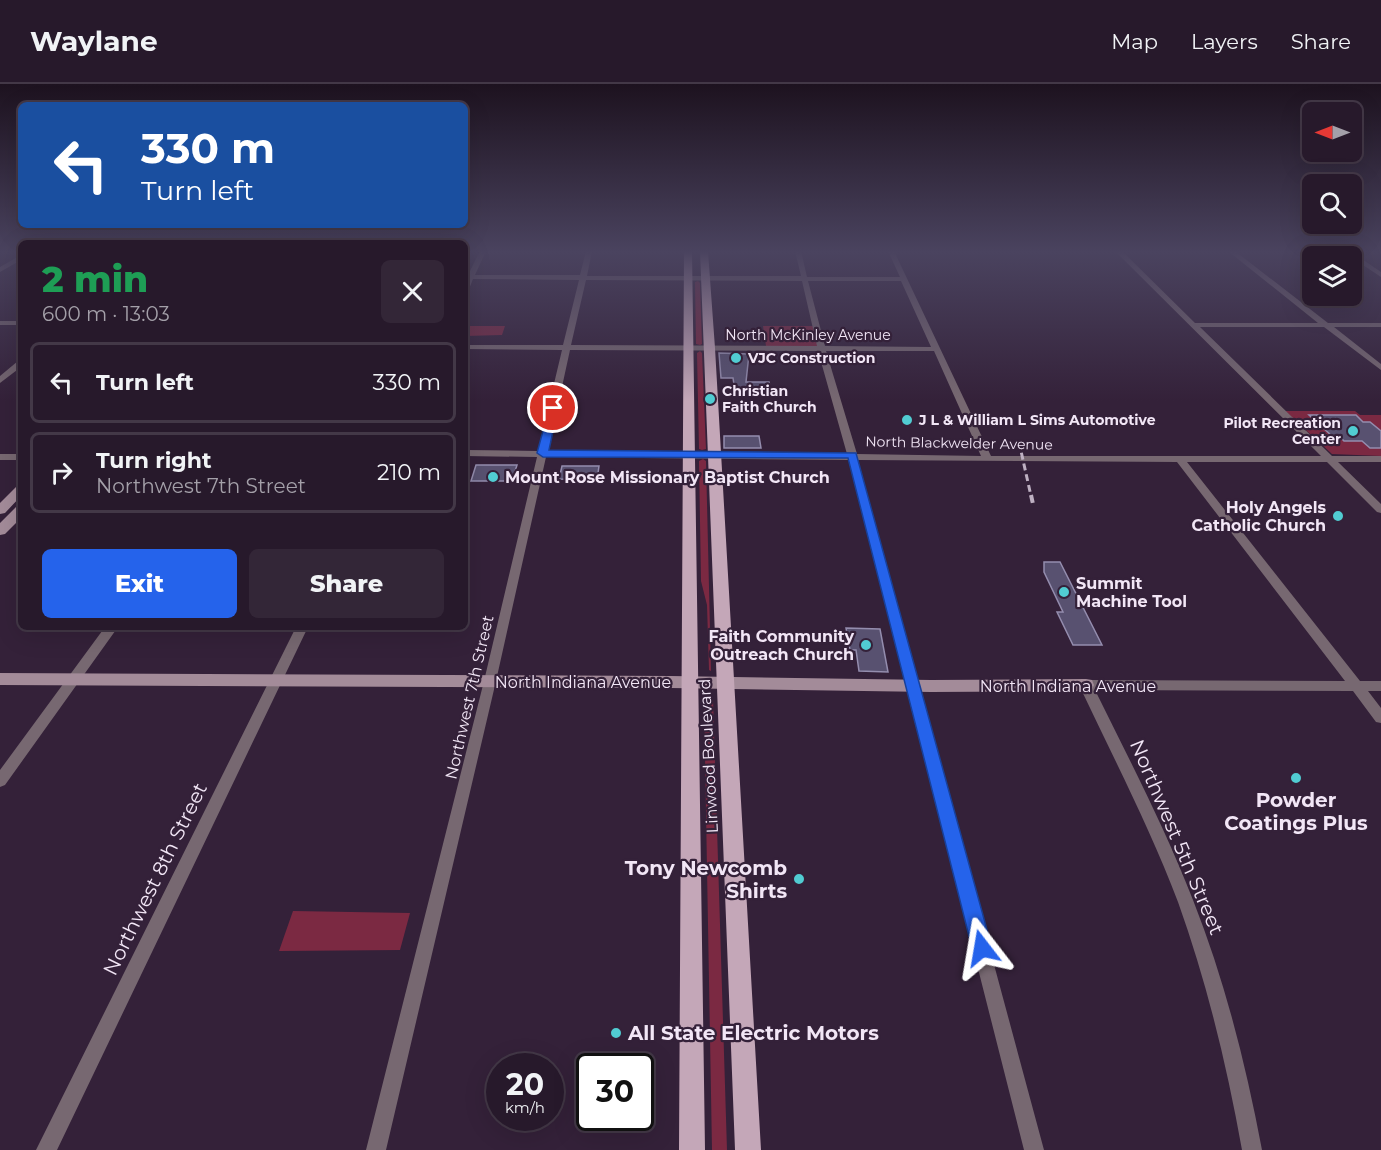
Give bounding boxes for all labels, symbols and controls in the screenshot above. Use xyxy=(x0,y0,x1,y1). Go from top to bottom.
text: Waylane xyxy=(30,24,158,58)
text: Map xyxy=(1111,29,1158,54)
text: Layers xyxy=(1191,29,1258,54)
text: Share xyxy=(1291,29,1351,54)
north arrow xyxy=(1302,102,1362,162)
map controls xyxy=(1302,102,1362,306)
text: 330 m xyxy=(141,122,275,174)
icon: left xyxy=(42,126,120,204)
text: Turn left xyxy=(141,174,254,207)
button: search xyxy=(1302,174,1362,234)
button: layers xyxy=(1302,246,1362,306)
text: 2 min xyxy=(42,257,148,301)
button: close xyxy=(381,260,444,323)
text: 600 m · 13:03 xyxy=(42,302,170,326)
street label: North McKinley Avenue xyxy=(725,326,891,344)
place label: VJC Construction xyxy=(747,349,875,367)
marker: VJC Construction xyxy=(729,351,743,365)
icon: left xyxy=(45,366,78,399)
text: Turn left xyxy=(96,369,194,396)
text: 330 m xyxy=(373,369,441,396)
pin xyxy=(527,382,578,433)
place label: Christian Faith Church xyxy=(722,382,817,416)
icon: arrive xyxy=(536,391,569,424)
marker: Christian Faith Church xyxy=(703,392,717,406)
place label: J L & William L Sims Automotive xyxy=(918,411,1156,429)
marker: J L & William L Sims Automotive xyxy=(900,413,914,427)
place label: Pilot Recreation Center xyxy=(1223,414,1341,448)
marker: Pilot Recreation Center xyxy=(1346,424,1360,438)
street label: North Blackwelder Avenue xyxy=(865,432,1053,454)
text: Turn right xyxy=(96,447,211,474)
icon: right xyxy=(45,456,78,489)
text: 210 m xyxy=(377,459,441,486)
place label: Mount Rose Missionary Baptist Church xyxy=(505,468,830,487)
marker: Mount Rose Missionary Baptist Church xyxy=(486,470,500,484)
text: Northwest 7th Street xyxy=(96,474,306,498)
place label: Holy Angels Catholic Church xyxy=(1192,498,1326,535)
marker: Holy Angels Catholic Church xyxy=(1331,509,1345,523)
button: Exit xyxy=(42,549,237,618)
button: Share xyxy=(249,549,444,618)
place label: Summit Machine Tool xyxy=(1076,574,1187,611)
marker: Summit Machine Tool xyxy=(1057,585,1071,599)
street label: Northwest 7th Street xyxy=(441,613,498,781)
place label: Faith Community Outreach Church xyxy=(708,627,854,664)
marker: Faith Community Outreach Church xyxy=(859,638,873,652)
street label: North Indiana Avenue xyxy=(495,673,671,692)
street label: North Indiana Avenue xyxy=(980,677,1156,696)
street label: Linwood Boulevard xyxy=(695,678,722,834)
street label: Northwest 5th Street xyxy=(1125,736,1229,938)
marker: Powder Coatings Plus xyxy=(1289,771,1303,785)
street label: Northwest 8th Street xyxy=(98,779,212,979)
place label: Powder Coatings Plus xyxy=(1224,788,1368,835)
place label: Tony Newcomb Shirts xyxy=(625,856,787,903)
marker: Tony Newcomb Shirts xyxy=(792,872,806,886)
position arrow xyxy=(950,916,1014,980)
place label: All State Electric Motors xyxy=(627,1021,879,1045)
marker: All State Electric Motors xyxy=(609,1026,623,1040)
speed limit sign: 30 xyxy=(576,1053,654,1131)
text: 20 xyxy=(506,1066,544,1103)
text: km/h xyxy=(505,1098,545,1117)

